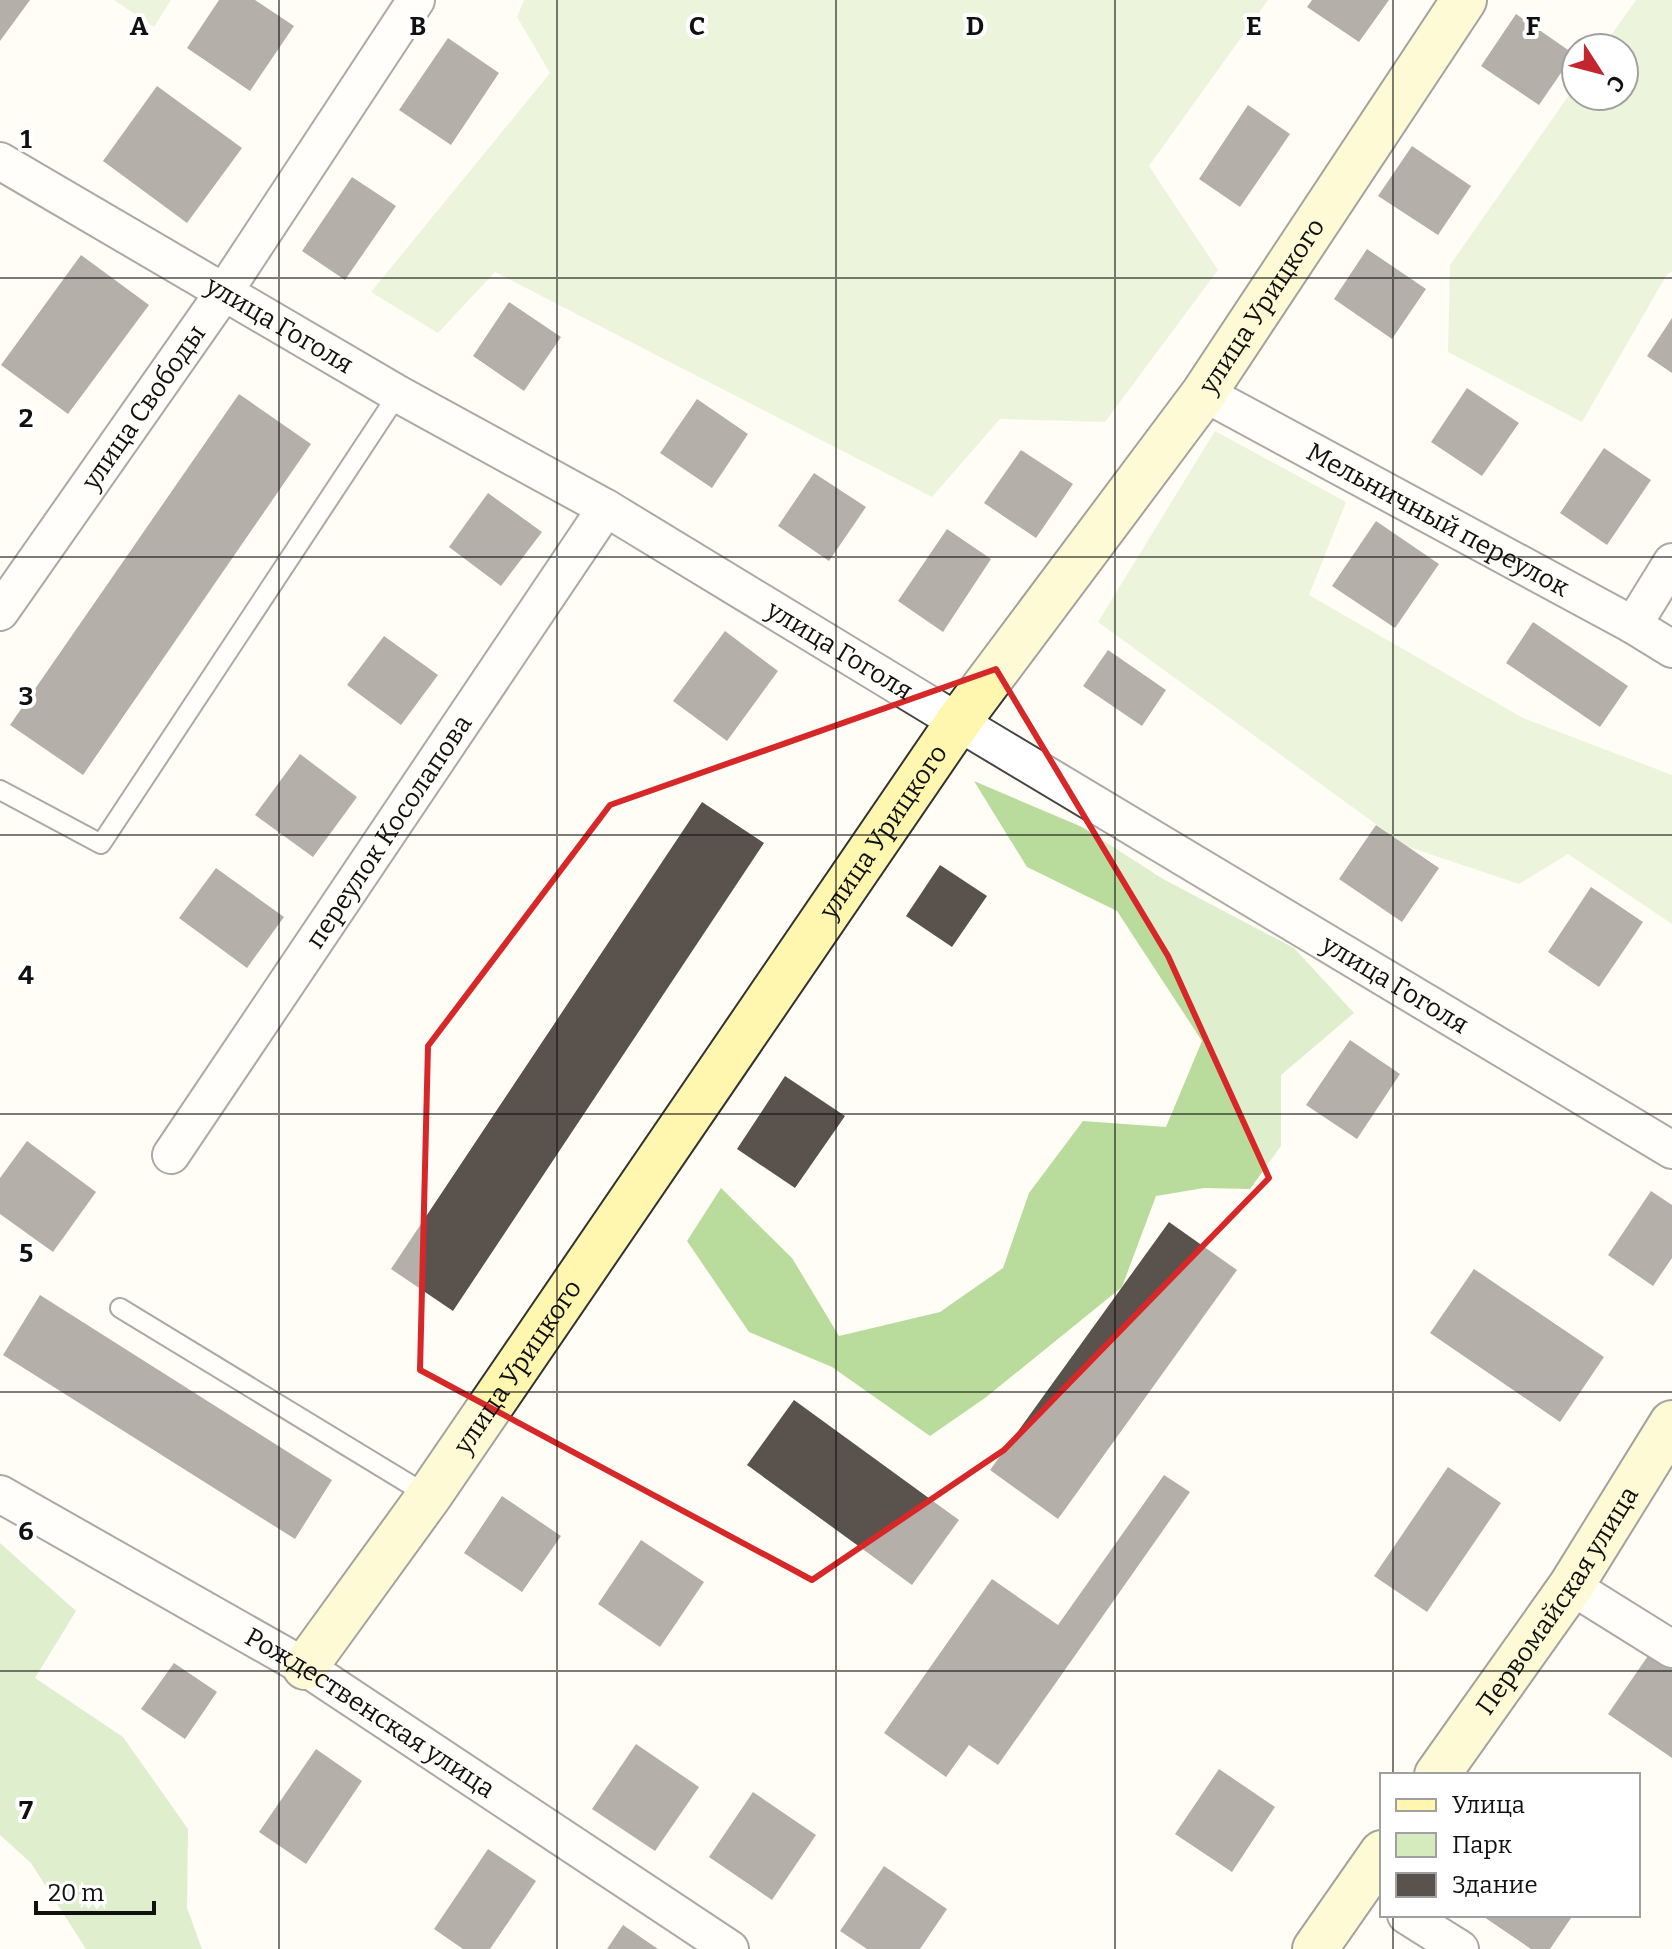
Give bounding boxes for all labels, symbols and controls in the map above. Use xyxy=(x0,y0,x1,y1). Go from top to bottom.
text: A xyxy=(130,11,149,42)
text: B xyxy=(410,11,426,42)
text: C xyxy=(689,11,705,42)
text: D xyxy=(966,11,984,42)
text: E xyxy=(1246,11,1262,42)
text: F xyxy=(1526,11,1541,42)
north arrow xyxy=(1560,32,1640,112)
text: С xyxy=(1601,70,1631,97)
text: 1 xyxy=(20,124,32,155)
street label: улица Урицкого xyxy=(1192,212,1331,400)
street label: улица Гоголя xyxy=(200,269,359,380)
street label: улица Свободы xyxy=(74,319,212,496)
text: 2 xyxy=(19,403,33,434)
street label: Мельничный переулок xyxy=(1301,436,1575,603)
street label: улица Гоголя xyxy=(760,593,919,706)
text: 3 xyxy=(19,681,33,712)
street label: переулок Косолапова xyxy=(299,709,478,954)
street label: улица Урицкого xyxy=(812,739,953,925)
street label: улица Гоголя xyxy=(1315,928,1474,1040)
text: 4 xyxy=(18,960,34,991)
text: 5 xyxy=(19,1238,33,1269)
street label: улица Урицкого xyxy=(447,1274,588,1460)
street label: Первомайская улица xyxy=(1469,1481,1644,1720)
text: 6 xyxy=(18,1516,34,1547)
street label: Рождественская улица xyxy=(240,1621,501,1804)
legend xyxy=(1380,1773,1640,1917)
text: Улица xyxy=(1452,1791,1525,1819)
text: 7 xyxy=(19,1795,33,1826)
text: Парк xyxy=(1452,1831,1512,1859)
scale bar xyxy=(36,1865,154,1915)
text: Здание xyxy=(1452,1871,1538,1899)
text: 20 m xyxy=(48,1879,104,1907)

